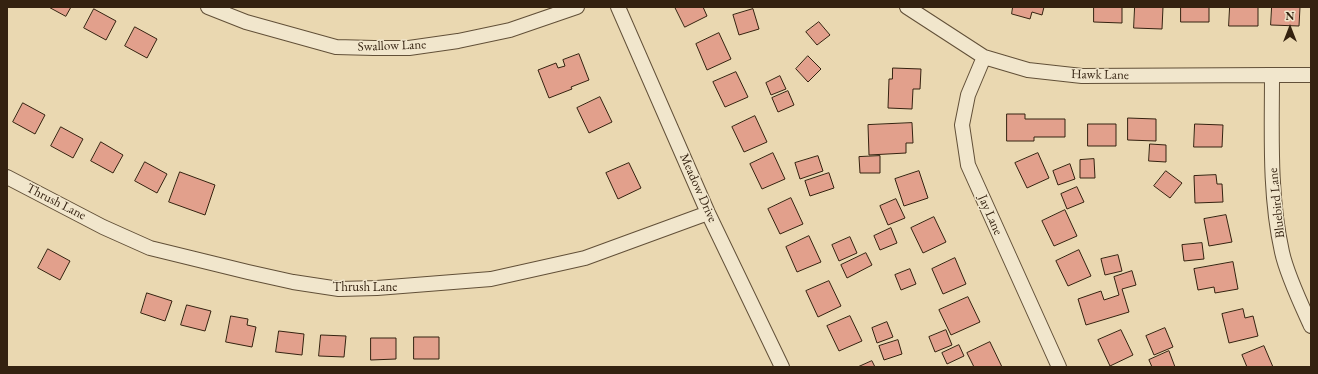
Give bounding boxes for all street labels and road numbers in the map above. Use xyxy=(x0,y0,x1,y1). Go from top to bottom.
street label: Swallow Lane xyxy=(357,37,427,55)
street label: Hawk Lane xyxy=(1071,67,1129,83)
street label: Meadow Drive xyxy=(676,151,720,225)
street label: Bluebird Lane xyxy=(1266,167,1288,239)
street label: Thrush Lane xyxy=(24,180,88,224)
street label: Jay Lane xyxy=(974,192,1006,238)
street label: Thrush Lane xyxy=(333,279,397,295)

